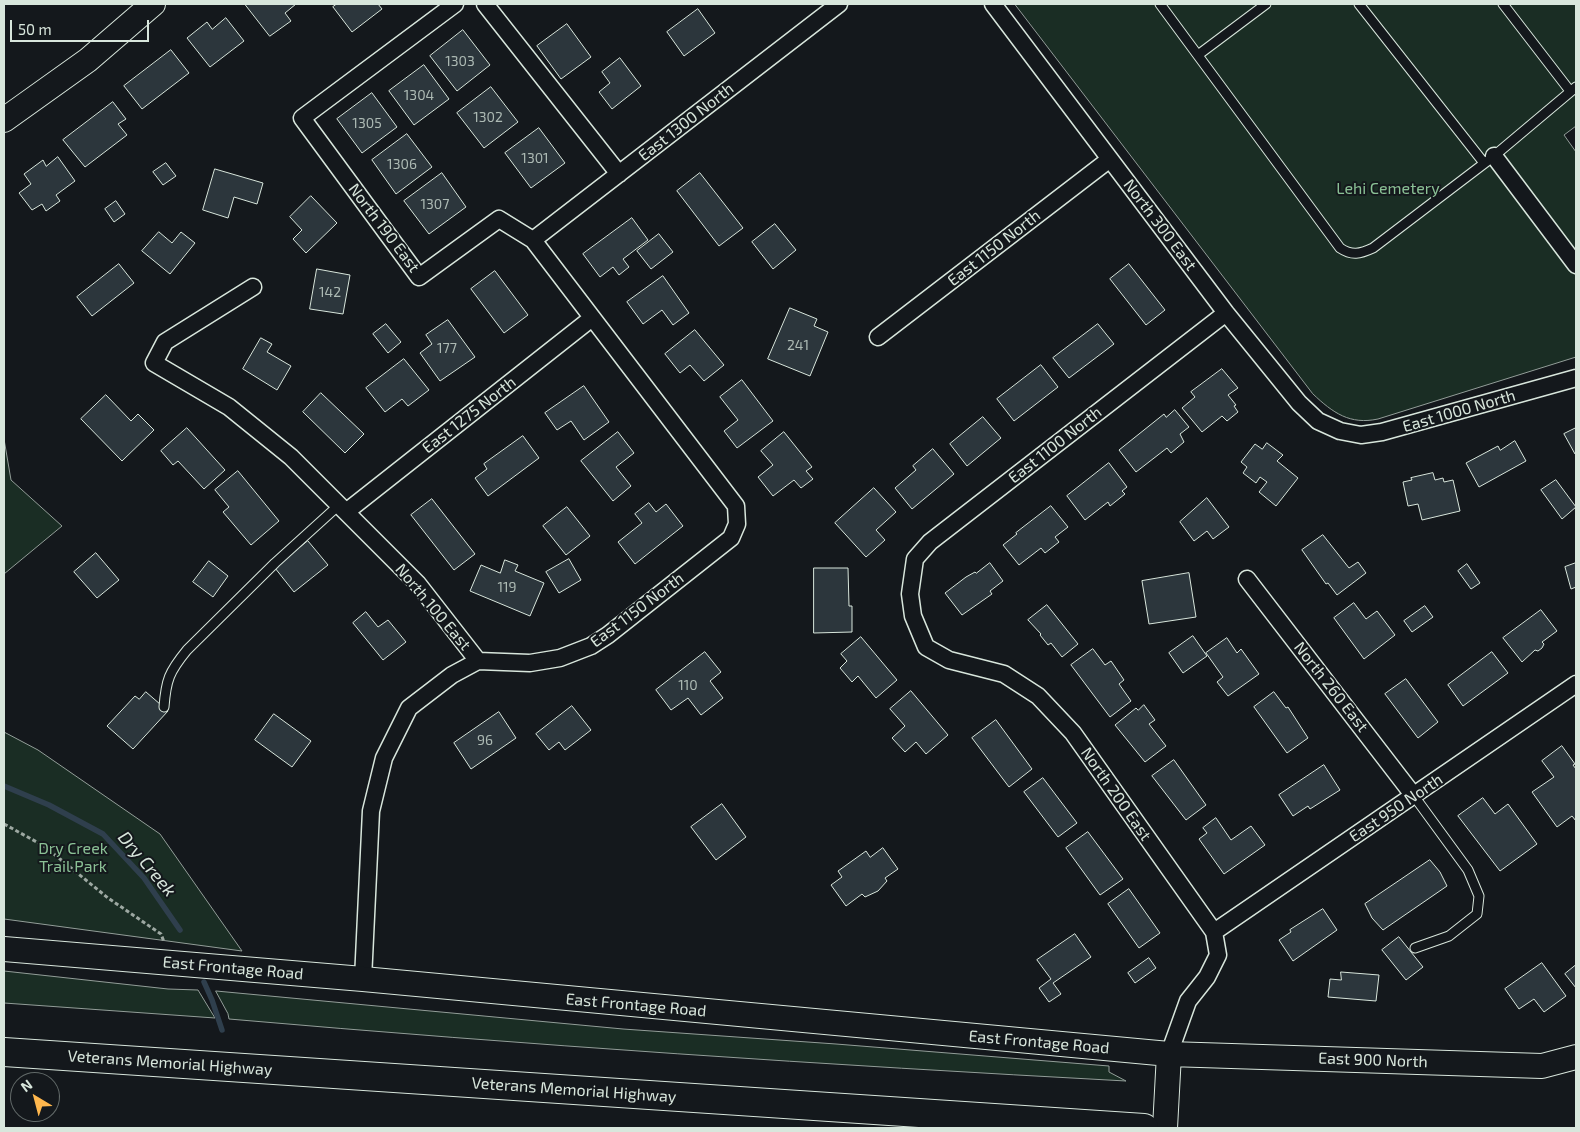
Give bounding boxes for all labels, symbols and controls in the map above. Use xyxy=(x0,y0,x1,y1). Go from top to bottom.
scale bar xyxy=(12,10,151,42)
text: 50 m xyxy=(18,20,52,38)
house number: 1303 xyxy=(445,53,475,69)
street label: East 1300 North xyxy=(634,79,738,165)
house number: 1304 xyxy=(404,87,434,103)
house number: 1302 xyxy=(473,109,503,125)
house number: 1305 xyxy=(352,115,382,131)
house number: 1301 xyxy=(521,150,549,166)
house number: 1306 xyxy=(387,156,417,172)
street label: North 300 East xyxy=(1119,176,1201,274)
park label: Lehi Cemetery xyxy=(1336,179,1440,199)
street label: North 190 East xyxy=(344,180,424,276)
house number: 1307 xyxy=(421,196,449,212)
street label: East 1150 North xyxy=(944,206,1044,290)
house number: 142 xyxy=(319,284,341,300)
house number: 241 xyxy=(787,337,809,353)
house number: 177 xyxy=(437,340,457,356)
street label: East 1275 North xyxy=(418,373,520,457)
street label: East 1000 North xyxy=(1400,386,1518,436)
street label: East 1100 North xyxy=(1004,403,1106,487)
street label: North 100 East xyxy=(391,560,475,654)
street label: East 1150 North xyxy=(586,569,688,651)
house number: 119 xyxy=(497,579,517,595)
street label: North 260 East xyxy=(1290,638,1372,736)
house number: 110 xyxy=(678,677,698,693)
house number: 96 xyxy=(477,732,493,748)
street label: North 200 East xyxy=(1077,744,1155,844)
street label: East 950 North xyxy=(1346,770,1446,846)
water label: Dry Creek xyxy=(113,827,181,901)
park label: Dry Creek Trail Park xyxy=(38,839,108,877)
street label: East Frontage Road xyxy=(162,952,304,984)
street label: East Frontage Road xyxy=(565,989,707,1021)
street label: East Frontage Road xyxy=(968,1026,1110,1058)
street label: Veterans Memorial Highway xyxy=(67,1046,273,1080)
street label: East 900 North xyxy=(1318,1048,1428,1072)
north arrow xyxy=(10,1072,60,1122)
street label: Veterans Memorial Highway xyxy=(471,1073,677,1107)
text: N xyxy=(17,1076,35,1095)

